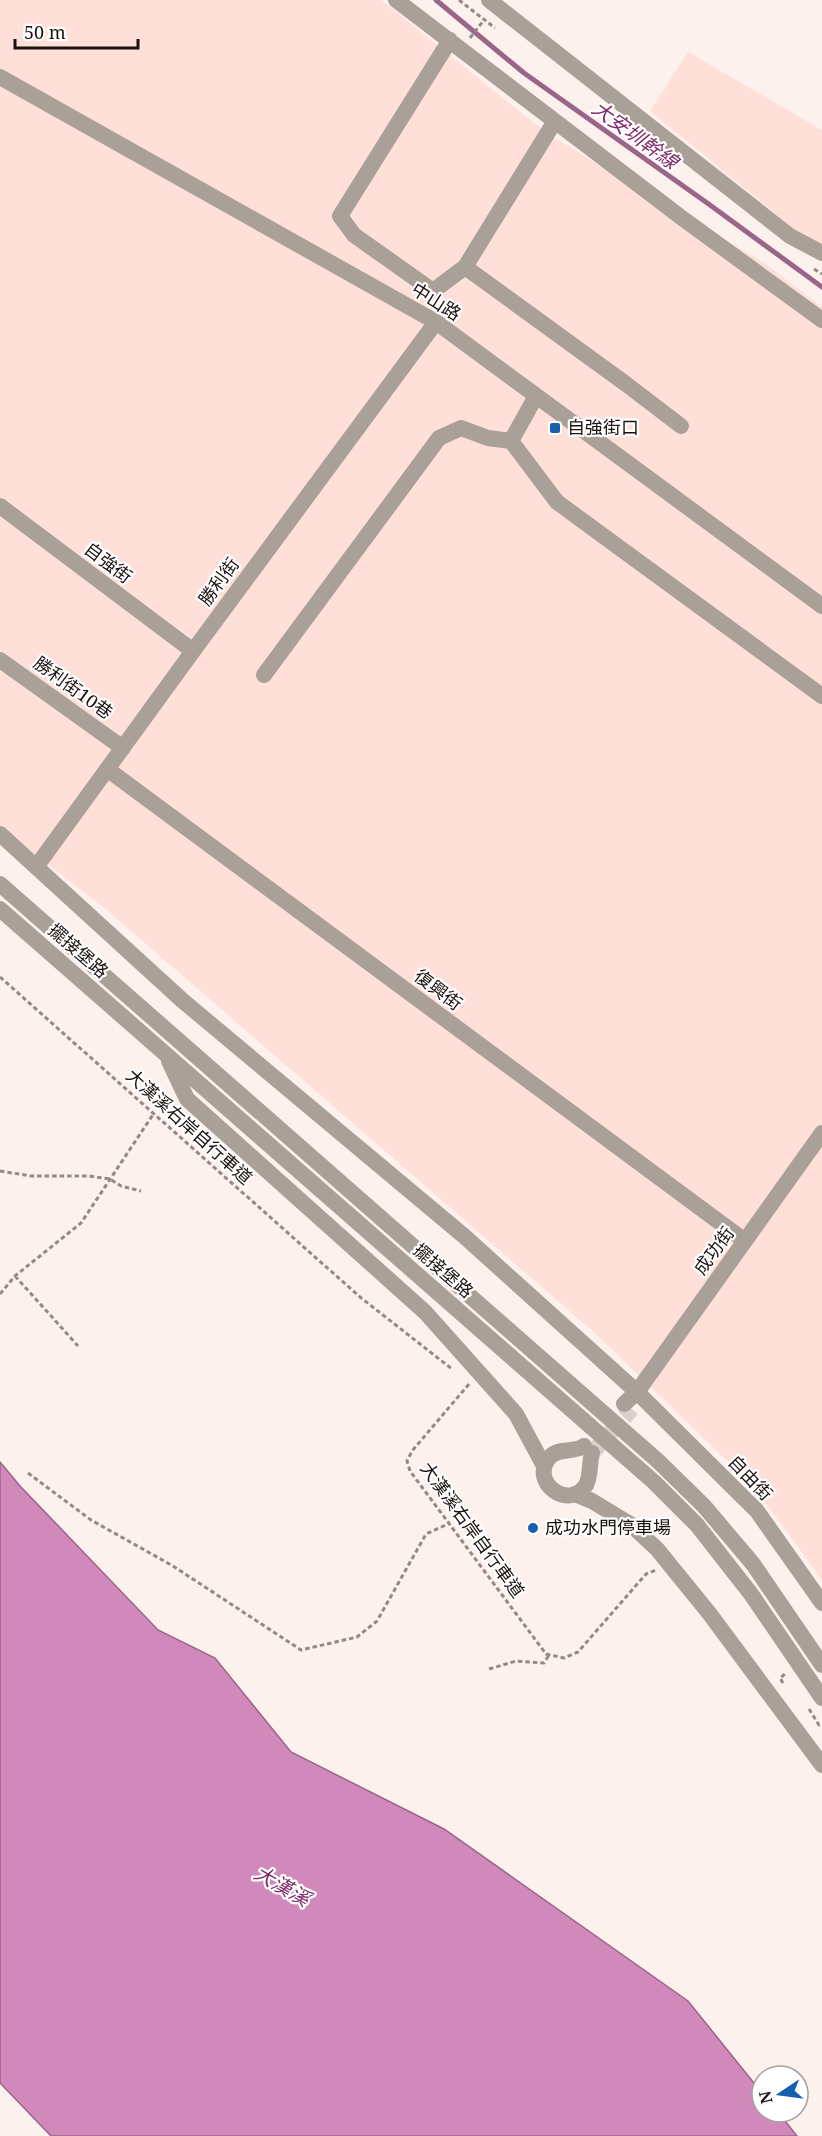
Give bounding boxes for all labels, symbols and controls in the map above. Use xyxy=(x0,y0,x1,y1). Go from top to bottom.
scale bar xyxy=(15,12,138,50)
text: 50 m xyxy=(24,20,66,44)
water label: 大安圳幹線 xyxy=(587,94,685,176)
street label: 中山路 xyxy=(407,277,466,326)
place label: 自強街口 xyxy=(567,415,639,439)
marker: 自強街口 xyxy=(548,421,562,435)
street label: 自強街 xyxy=(80,536,137,588)
street label: 勝利街 xyxy=(193,553,244,610)
street label: 勝利街10巷 xyxy=(29,650,118,724)
street label: 擺接堡路 xyxy=(44,918,114,983)
street label: 復興街 xyxy=(410,963,467,1015)
street label: 大漢溪右岸自行車道 xyxy=(121,1063,258,1189)
street label: 成功街 xyxy=(688,1222,739,1279)
street label: 擺接堡路 xyxy=(409,1238,479,1303)
street label: 自由街 xyxy=(723,1450,778,1505)
street label: 大漢溪右岸自行車道 xyxy=(415,1457,530,1602)
place label: 成功水門停車場 xyxy=(545,1515,671,1539)
marker: 成功水門停車場 xyxy=(526,1521,540,1535)
water label: 大漢溪 xyxy=(250,1859,318,1914)
north arrow xyxy=(750,2064,810,2124)
text: N xyxy=(753,2088,778,2106)

